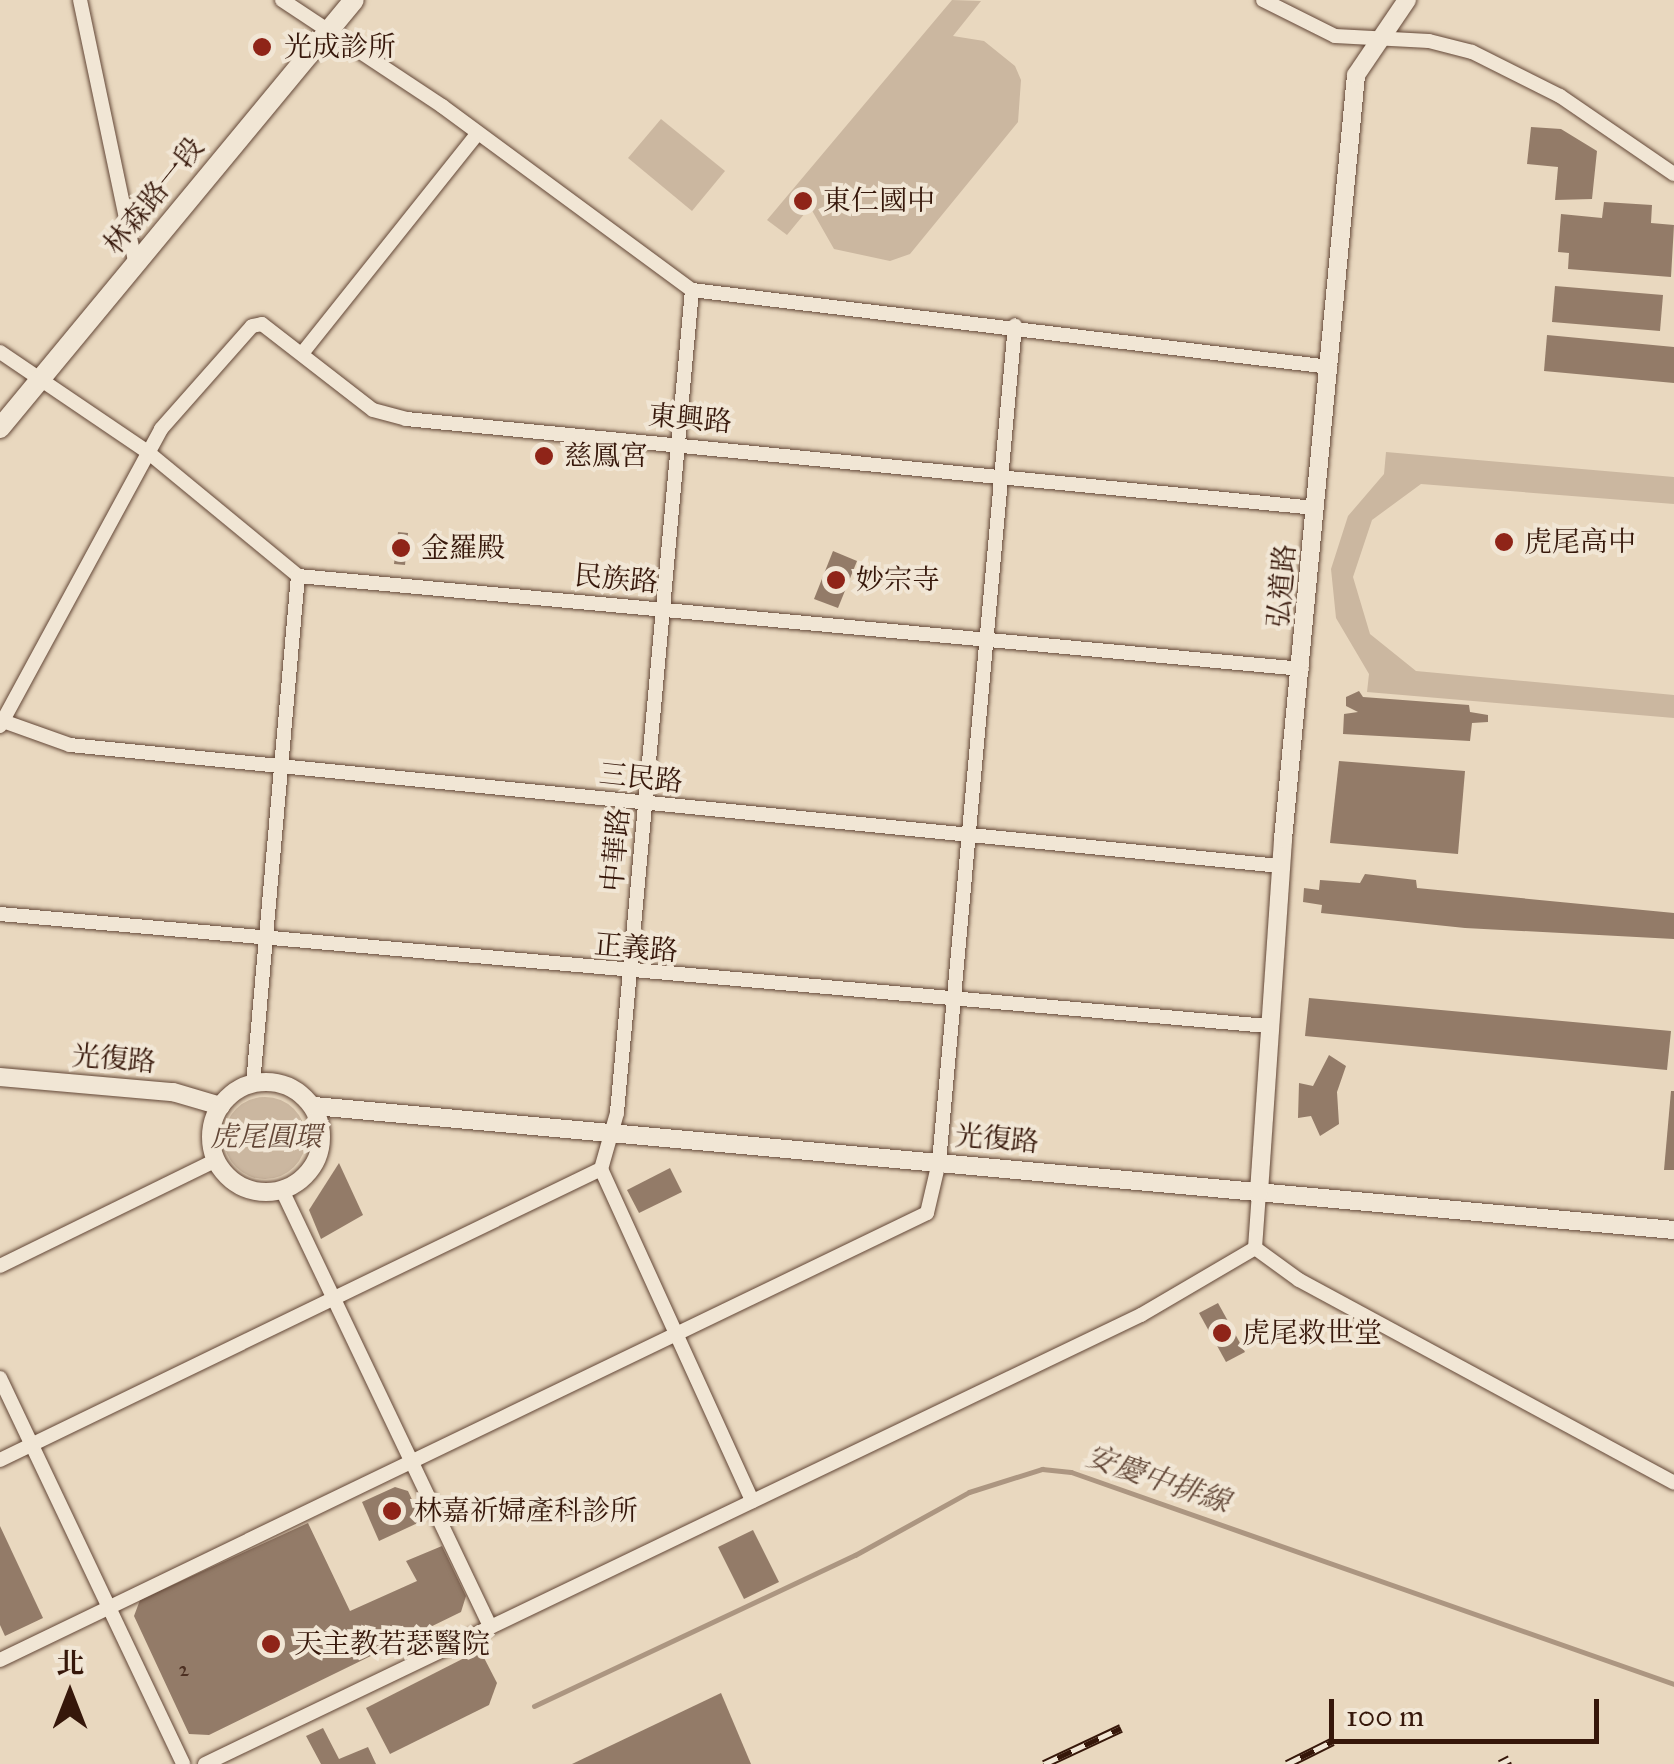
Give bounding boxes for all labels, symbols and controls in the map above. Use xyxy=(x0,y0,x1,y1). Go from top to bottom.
place label: 光成診所 xyxy=(284,30,396,64)
marker: 光成診所 xyxy=(249,34,275,60)
street label: 林森路一段 xyxy=(97,131,211,261)
place label: 東仁國中 xyxy=(823,184,935,218)
marker: 東仁國中 xyxy=(792,190,814,212)
street label: 東興路 xyxy=(647,399,733,439)
place label: 慈鳳宮 xyxy=(564,439,648,473)
marker: 慈鳳宮 xyxy=(533,445,555,467)
place label: 虎尾高中 xyxy=(1524,525,1636,559)
place label: 金羅殿 xyxy=(421,531,505,565)
marker: 虎尾高中 xyxy=(1493,531,1515,553)
marker: 金羅殿 xyxy=(390,537,412,559)
street label: 弘道路 xyxy=(1262,543,1302,629)
street label: 民族路 xyxy=(573,559,659,599)
place label: 妙宗寺 xyxy=(856,563,940,597)
marker: 妙宗寺 xyxy=(825,569,847,591)
street label: 三民路 xyxy=(597,757,685,799)
street label: 中華路 xyxy=(596,807,636,893)
street label: 正義路 xyxy=(593,928,679,968)
street label: 光復路 xyxy=(71,1039,157,1079)
street label: 光復路 xyxy=(954,1119,1040,1159)
park label: 虎尾圓環 xyxy=(210,1120,322,1154)
place label: 虎尾救世堂 xyxy=(1242,1316,1382,1350)
marker: 虎尾救世堂 xyxy=(1211,1322,1233,1344)
water label: 安慶中排線 xyxy=(1081,1438,1235,1520)
place label: 林嘉祈婦產科診所 xyxy=(414,1494,638,1528)
marker: 林嘉祈婦產科診所 xyxy=(379,1498,405,1524)
place label: 天主教若瑟醫院 xyxy=(294,1627,490,1661)
marker: 天主教若瑟醫院 xyxy=(258,1631,284,1657)
north arrow xyxy=(20,1644,120,1744)
text: 北 xyxy=(56,1646,84,1681)
house number: 2 xyxy=(179,1656,189,1682)
scale bar xyxy=(1334,1679,1604,1741)
text: 100 m xyxy=(1346,1698,1424,1734)

